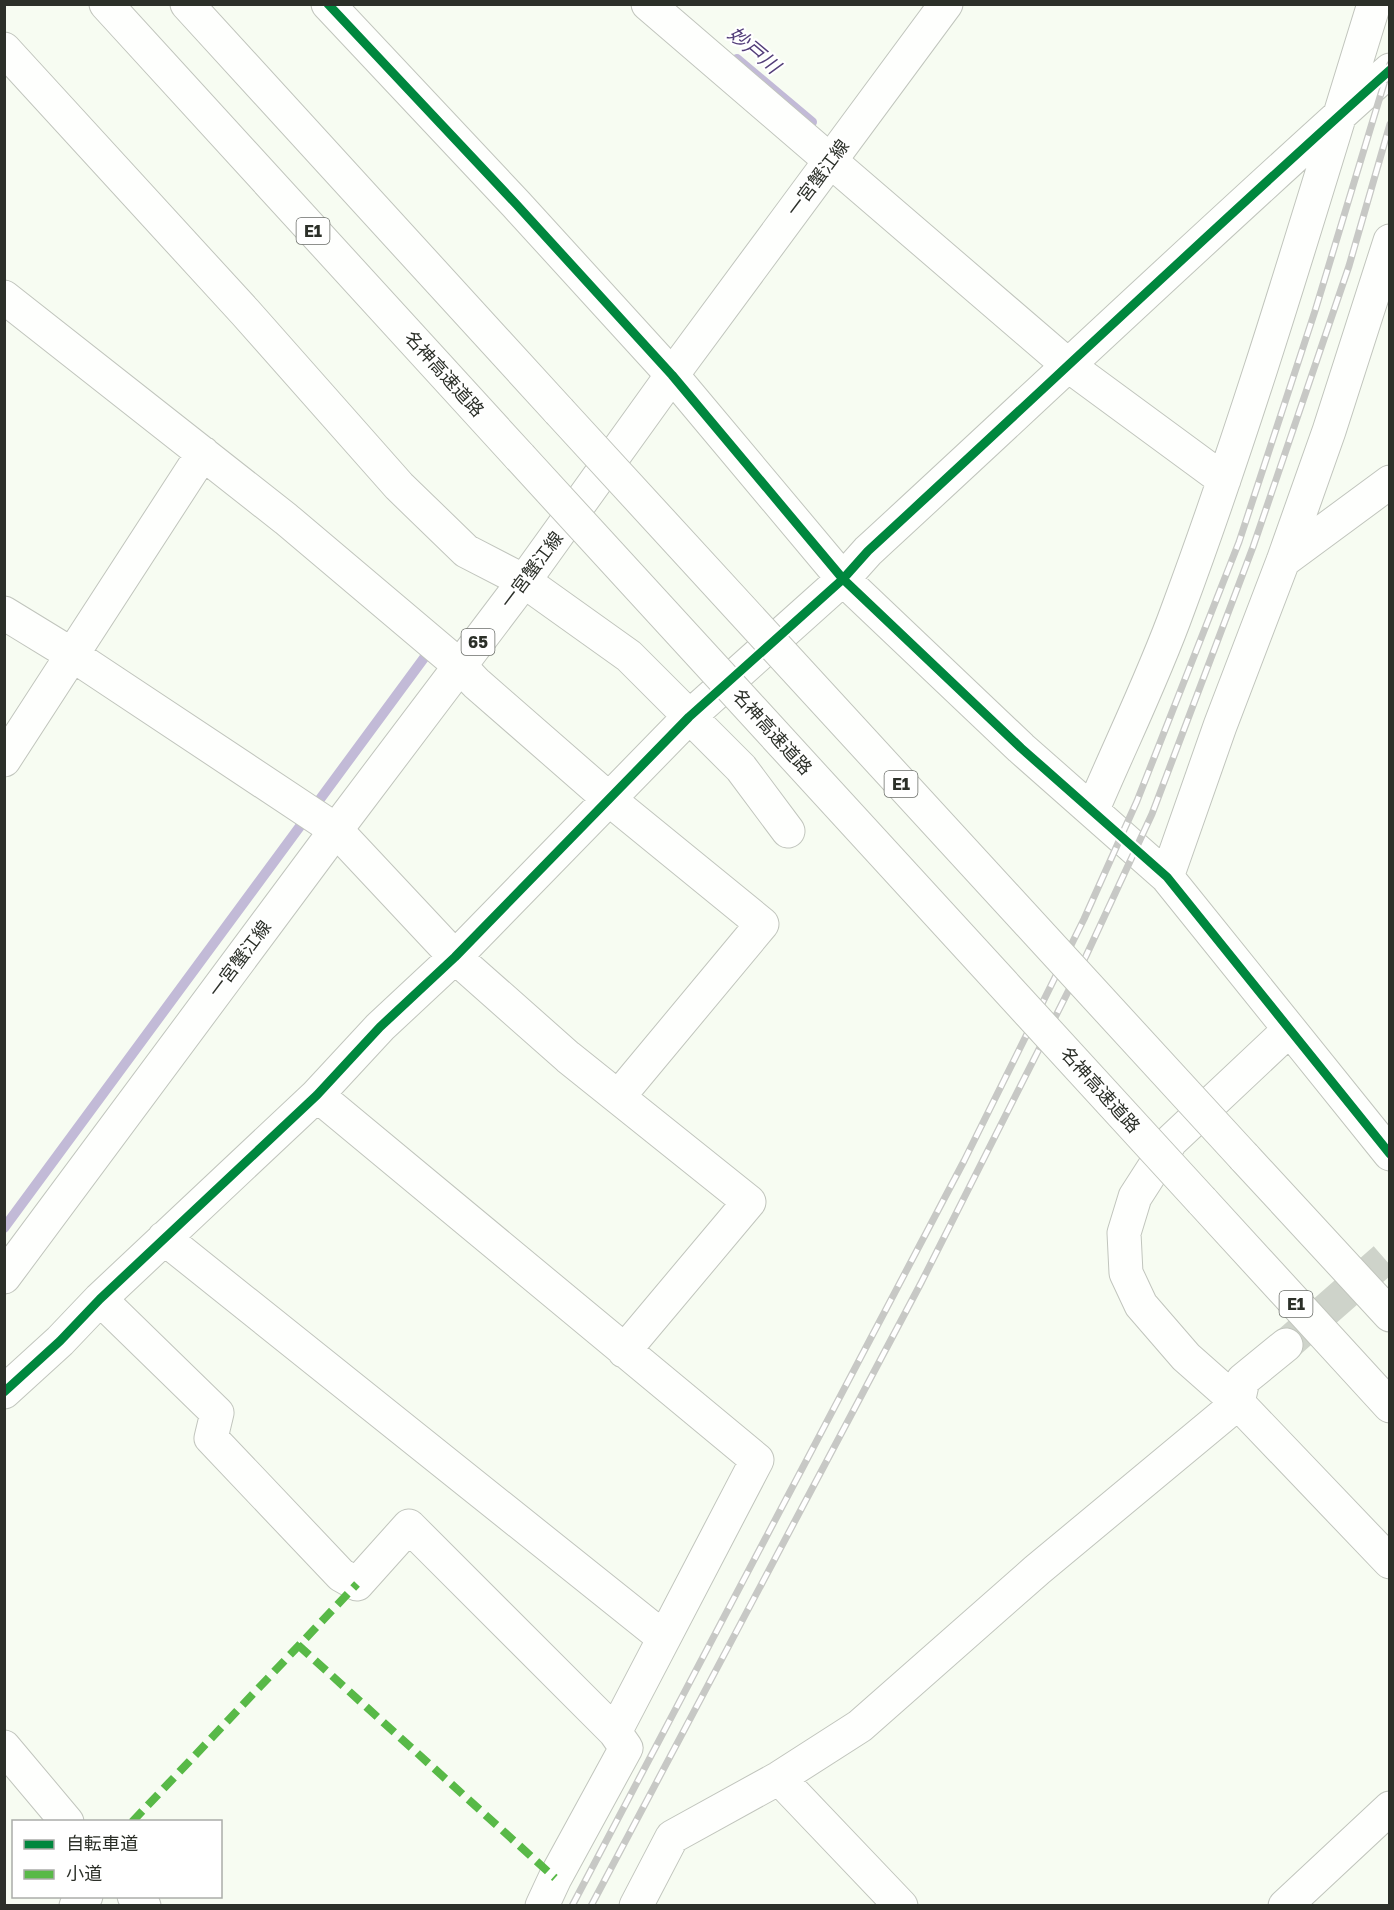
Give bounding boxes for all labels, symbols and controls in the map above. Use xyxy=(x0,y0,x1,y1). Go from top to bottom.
water label: 妙戸川 xyxy=(724,21,787,79)
street label: 一宮蟹江線 xyxy=(781,135,853,220)
road number: E1 xyxy=(296,218,330,244)
street label: 名神高速道路 xyxy=(400,326,489,421)
street label: 一宮蟹江線 xyxy=(495,527,567,612)
road number: 65 xyxy=(462,629,494,655)
street label: 名神高速道路 xyxy=(728,684,817,779)
road number: E1 xyxy=(884,771,918,797)
street label: 一宮蟹江線 xyxy=(203,916,275,1001)
street label: 名神高速道路 xyxy=(1056,1042,1145,1137)
road number: E1 xyxy=(1280,1291,1312,1317)
legend xyxy=(12,1820,222,1898)
text: 自転車道 xyxy=(66,1832,138,1854)
text: 小道 xyxy=(66,1862,102,1884)

